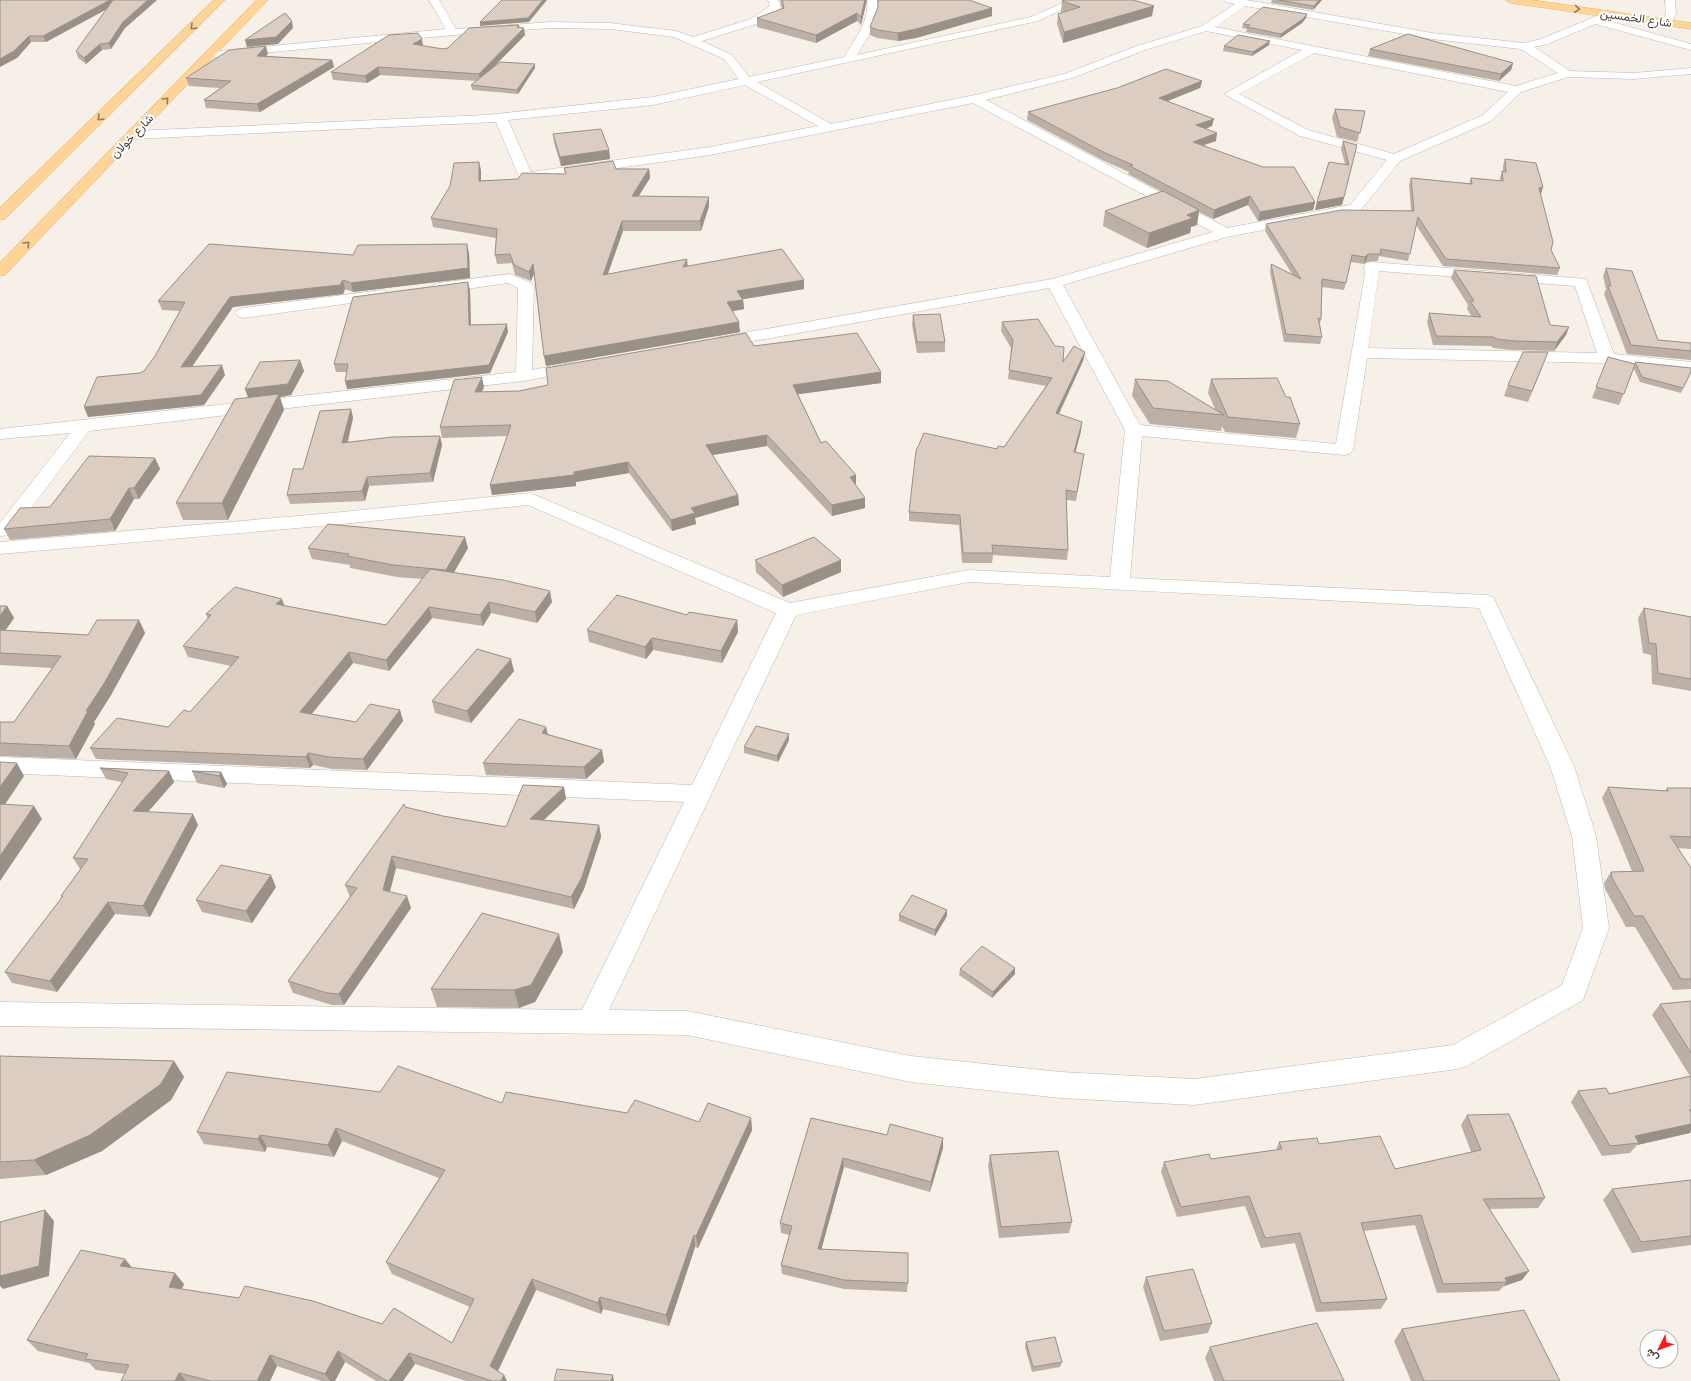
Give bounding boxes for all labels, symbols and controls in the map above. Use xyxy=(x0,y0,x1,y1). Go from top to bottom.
one-way arrow xyxy=(1574,4,1580,13)
street label: شارع الخمسين xyxy=(1599,4,1673,32)
one-way arrow xyxy=(190,22,198,30)
one-way arrow xyxy=(162,97,169,105)
street label: شارع خولان xyxy=(106,110,158,162)
one-way arrow xyxy=(97,113,105,121)
one-way arrow xyxy=(22,241,30,249)
north arrow xyxy=(1639,1329,1679,1369)
text: ش xyxy=(1641,1346,1661,1366)

